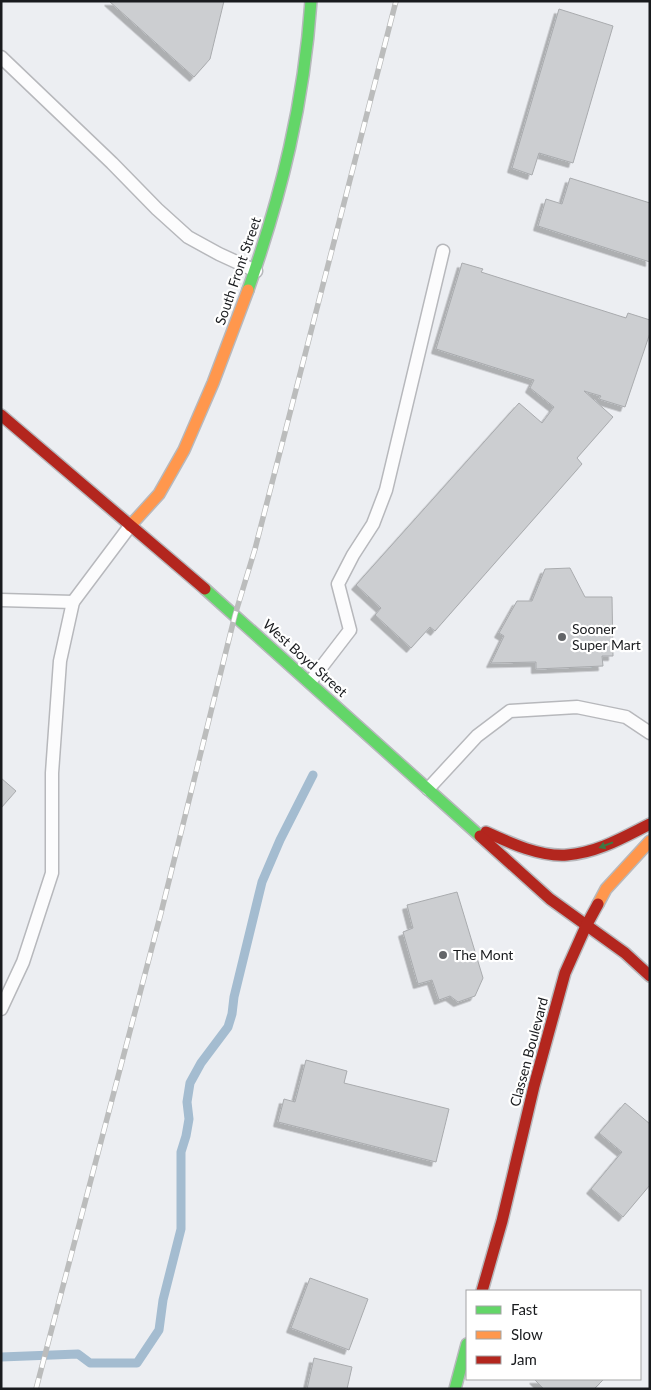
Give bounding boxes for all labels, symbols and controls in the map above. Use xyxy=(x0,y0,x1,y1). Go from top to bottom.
street label: South Front Street xyxy=(211,215,264,327)
street label: West Boyd Street xyxy=(260,615,351,700)
place label: Sooner Super Mart xyxy=(572,620,641,653)
marker: Sooner Super Mart xyxy=(556,631,568,643)
one-way arrow xyxy=(598,841,613,849)
place label: The Mont xyxy=(453,946,513,963)
marker: The Mont xyxy=(437,949,449,961)
street label: Classen Boulevard xyxy=(506,995,551,1108)
legend xyxy=(466,1290,641,1380)
text: Fast xyxy=(511,1300,538,1318)
text: Slow xyxy=(511,1325,543,1343)
text: Jam xyxy=(511,1350,537,1368)

